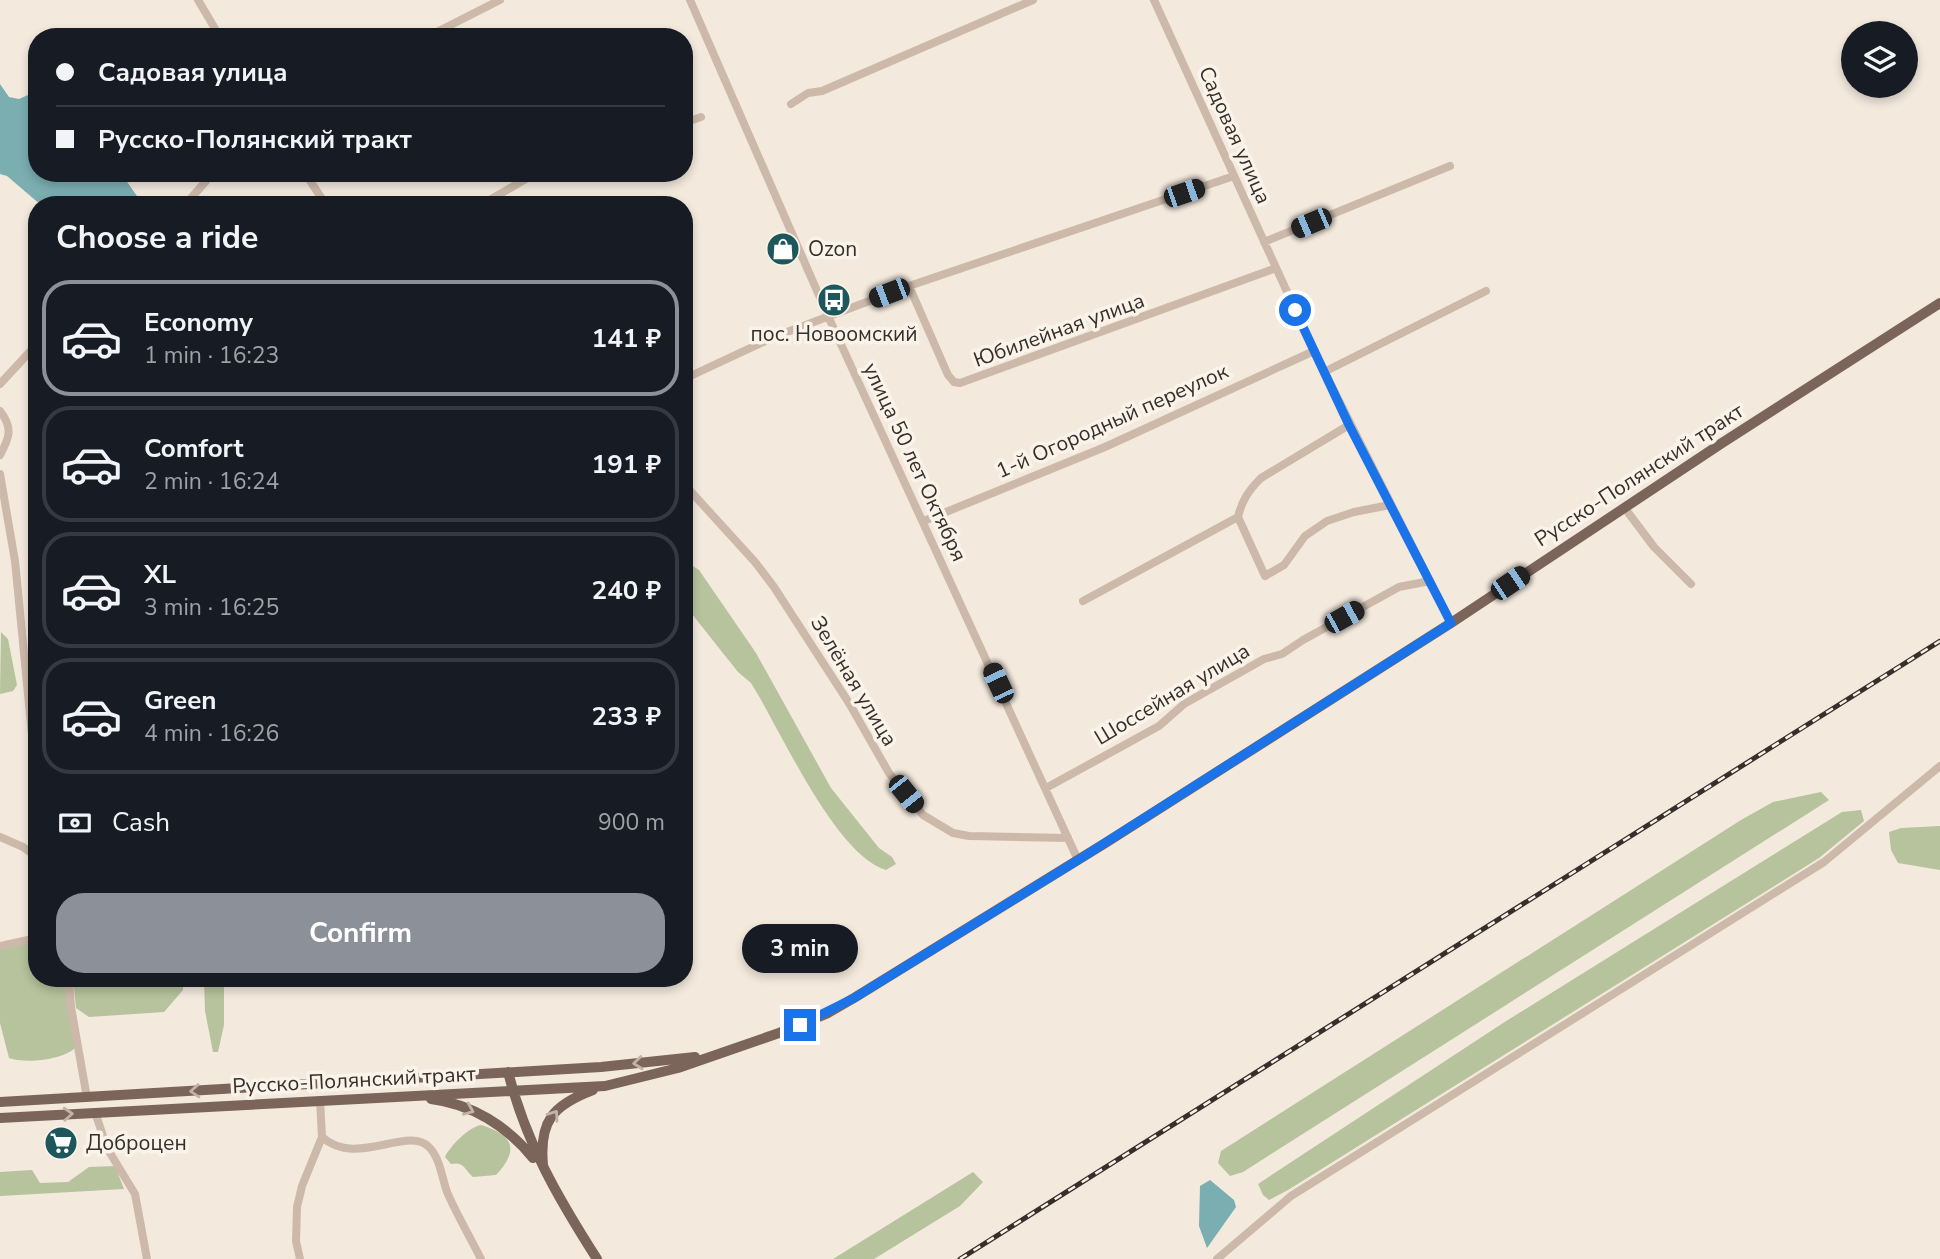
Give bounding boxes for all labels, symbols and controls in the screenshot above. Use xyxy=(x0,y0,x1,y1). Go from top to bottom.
map controls xyxy=(1841,21,1918,98)
button: layers xyxy=(1841,21,1918,98)
text: Садовая улица xyxy=(98,55,288,90)
street label: Садовая улица xyxy=(1192,62,1278,208)
text: Русско-Полянский тракт xyxy=(98,122,412,157)
car xyxy=(1161,176,1208,210)
car xyxy=(1288,205,1335,241)
text: Choose a ride xyxy=(56,216,258,259)
shop icon: Ozon xyxy=(764,230,802,268)
place label: Ozon xyxy=(808,235,857,263)
car xyxy=(866,276,913,310)
bus stop icon: пос. Новоомский xyxy=(815,281,853,319)
street label: Юбилейная улица xyxy=(970,286,1148,374)
route start xyxy=(1279,294,1311,326)
text: Economy xyxy=(144,305,253,340)
icon: car xyxy=(60,307,123,370)
place label: пос. Новоомский xyxy=(751,320,917,348)
text: 141 ₽ xyxy=(592,321,661,356)
text: 1 min · 16:23 xyxy=(144,340,279,371)
street label: 1-й Огородный переулок xyxy=(992,357,1233,485)
street label: улица 50 лет Октября xyxy=(857,358,973,566)
street label: Русско-Полянский тракт xyxy=(1529,396,1749,553)
text: Comfort xyxy=(144,431,244,466)
icon: car xyxy=(60,433,123,496)
text: 191 ₽ xyxy=(592,447,661,482)
text: 2 min · 16:24 xyxy=(144,466,279,497)
text: XL xyxy=(144,557,176,592)
icon: car xyxy=(60,559,123,622)
car xyxy=(1487,563,1534,603)
text: 240 ₽ xyxy=(592,573,661,608)
text: 3 min · 16:25 xyxy=(144,592,279,623)
car xyxy=(1321,598,1368,636)
street label: Зелёная улица xyxy=(804,611,904,751)
street label: Шоссейная улица xyxy=(1089,637,1255,751)
car xyxy=(980,660,1017,706)
text: Green xyxy=(144,683,217,718)
icon: car xyxy=(60,685,123,748)
text: 233 ₽ xyxy=(592,699,661,734)
text: 4 min · 16:26 xyxy=(144,718,279,749)
car xyxy=(885,771,928,817)
icon: cash xyxy=(56,804,94,842)
text: Cash xyxy=(112,805,170,840)
text: 900 m xyxy=(598,807,665,838)
button: Confirm xyxy=(56,893,665,973)
callout: 3 min xyxy=(742,923,858,972)
text: 3 min xyxy=(770,933,830,964)
route end xyxy=(784,1009,816,1041)
one-way arrow xyxy=(632,1055,644,1070)
street label: Русско-Полянский тракт xyxy=(232,1060,477,1100)
one-way arrow xyxy=(189,1083,200,1098)
one-way arrow xyxy=(462,1101,474,1115)
one-way arrow xyxy=(63,1107,74,1122)
one-way arrow xyxy=(546,1110,558,1123)
supermarket icon: Доброцен xyxy=(42,1124,80,1162)
place label: Доброцен xyxy=(86,1129,187,1157)

